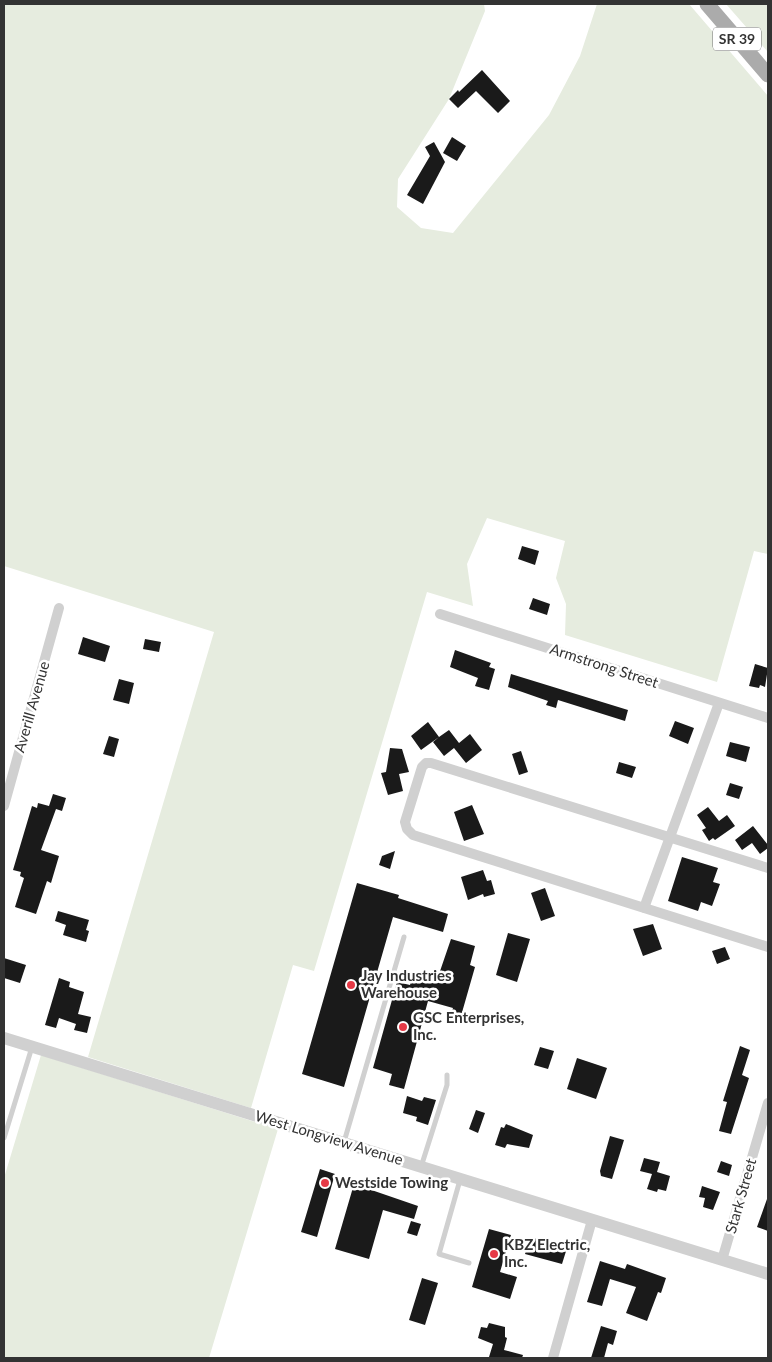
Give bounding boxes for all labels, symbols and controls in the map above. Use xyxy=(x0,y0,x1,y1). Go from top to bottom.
road number: SR 39 xyxy=(713,28,761,50)
street label: Armstrong Street xyxy=(548,639,661,691)
street label: Averill Avenue xyxy=(9,659,53,754)
place label: Jay Industries Warehouse xyxy=(361,966,452,1001)
marker: Jay Industries Warehouse xyxy=(345,979,357,991)
place label: GSC Enterprises, Inc. xyxy=(413,1008,524,1043)
marker: GSC Enterprises, Inc. xyxy=(397,1021,409,1033)
street label: West Longview Avenue xyxy=(253,1106,406,1168)
street label: Stark Street xyxy=(721,1156,759,1235)
place label: Westside Towing xyxy=(335,1173,448,1191)
marker: Westside Towing xyxy=(319,1177,331,1189)
place label: KBZ Electric, Inc. xyxy=(504,1235,590,1270)
marker: KBZ Electric, Inc. xyxy=(488,1248,500,1260)

